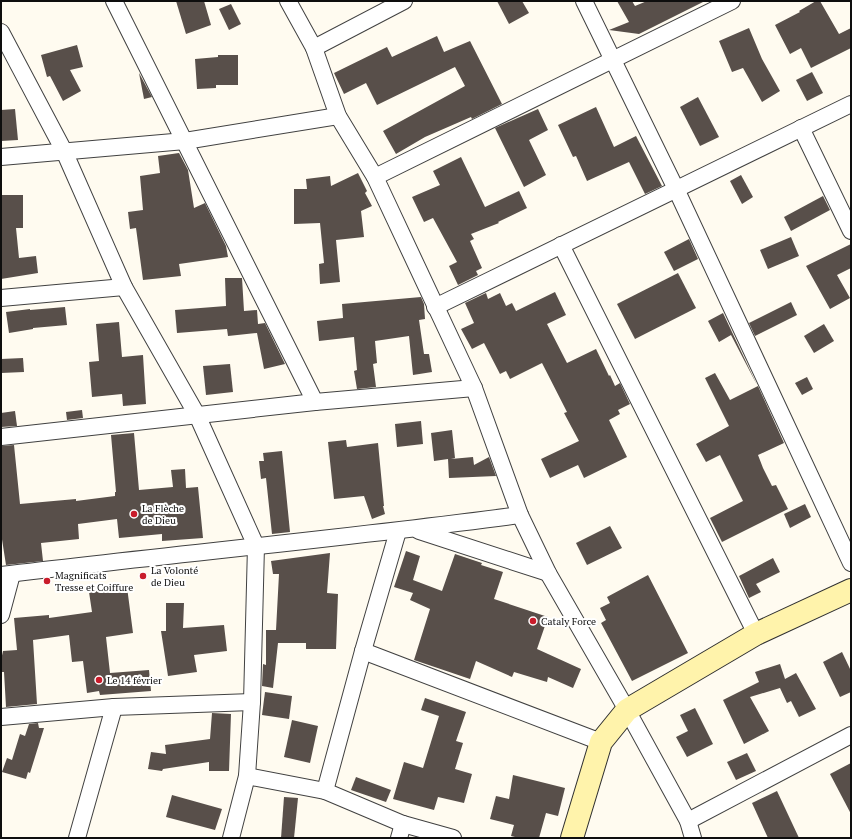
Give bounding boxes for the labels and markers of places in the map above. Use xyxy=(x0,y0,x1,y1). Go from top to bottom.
place label: La Flèche de Dieu xyxy=(142,502,184,527)
marker: La Flèche de Dieu xyxy=(129,509,139,519)
place label: La Volonté de Dieu xyxy=(151,564,198,589)
place label: Magnificats Tresse et Coiffure xyxy=(55,569,133,594)
marker: La Volonté de Dieu xyxy=(138,571,148,581)
marker: Magnificats Tresse et Coiffure xyxy=(42,576,52,586)
place label: Cataly Force xyxy=(541,615,596,628)
marker: Cataly Force xyxy=(528,616,538,626)
place label: Le 14 février xyxy=(107,674,162,687)
marker: Le 14 février xyxy=(94,675,104,685)

